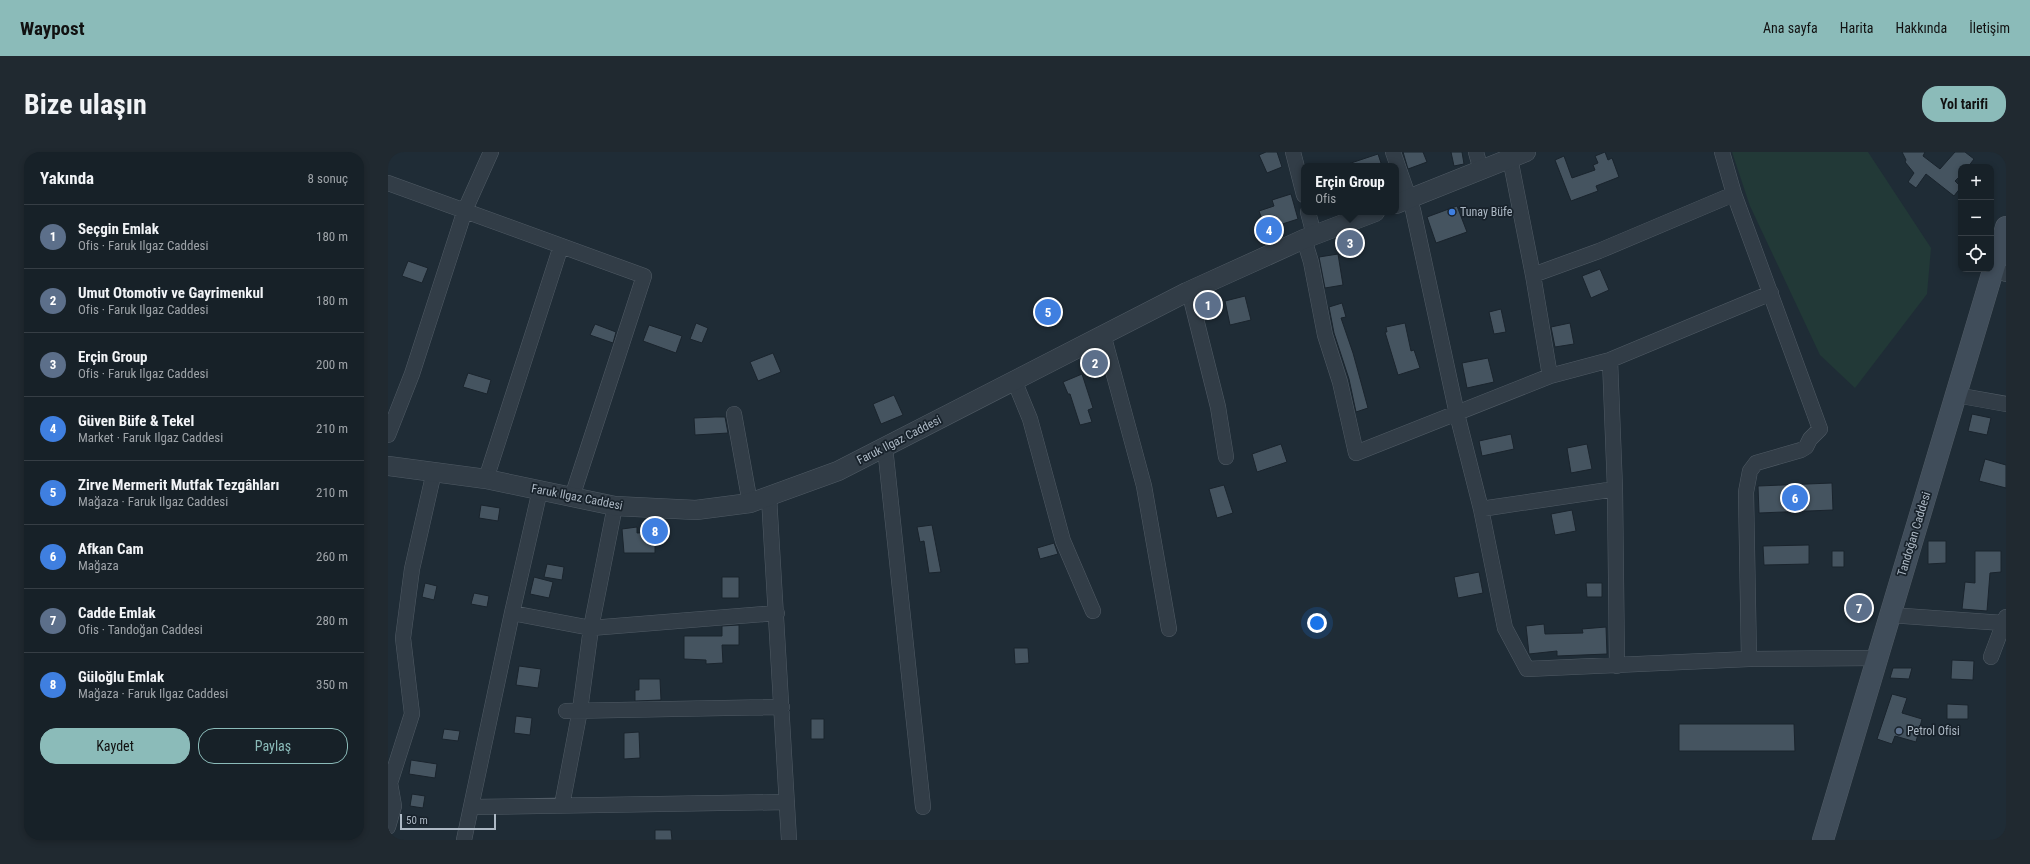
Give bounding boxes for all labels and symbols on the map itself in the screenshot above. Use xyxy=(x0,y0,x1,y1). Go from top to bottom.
place label: Tunay Büfe xyxy=(1460,205,1513,219)
marker: Tunay Büfe xyxy=(1447,207,1457,217)
pin: 4 xyxy=(1256,215,1282,245)
pin: 3 xyxy=(1337,228,1363,258)
pin: 1 xyxy=(1195,290,1221,320)
pin: 5 xyxy=(1035,297,1061,327)
pin: 2 xyxy=(1082,348,1108,378)
street label: Faruk Ilgaz Caddesi xyxy=(855,413,943,467)
street label: Faruk Ilgaz Caddesi xyxy=(530,481,624,513)
pin: 6 xyxy=(1782,483,1808,513)
street label: Tandoğan Caddesi xyxy=(1894,490,1934,578)
pin: 8 xyxy=(642,516,668,546)
pin: 7 xyxy=(1846,593,1872,623)
your location xyxy=(1307,613,1327,633)
place label: Petrol Ofisi xyxy=(1907,724,1960,738)
marker: Petrol Ofisi xyxy=(1894,726,1904,736)
scale bar xyxy=(400,812,496,831)

